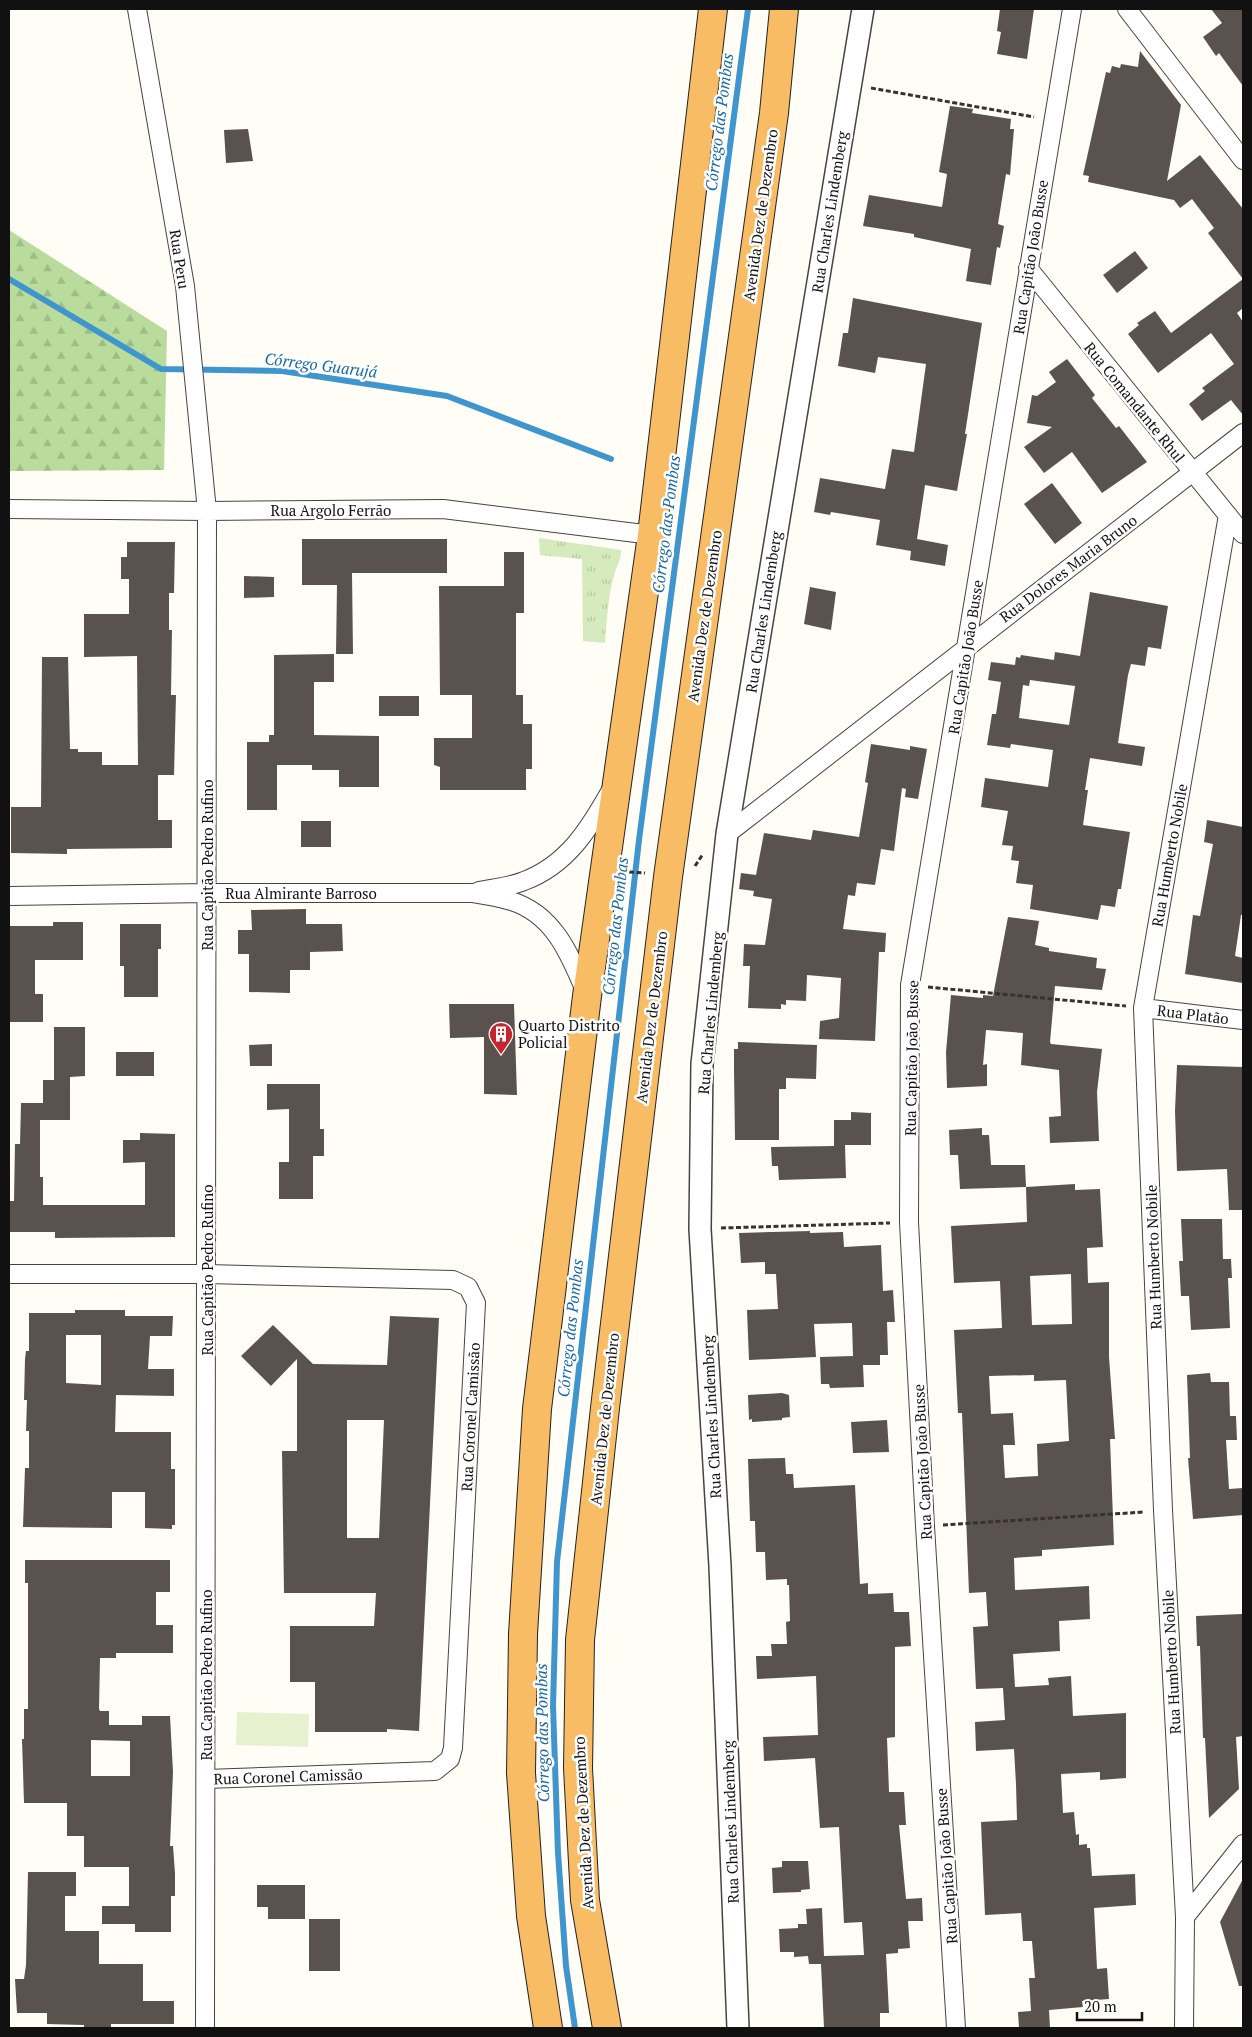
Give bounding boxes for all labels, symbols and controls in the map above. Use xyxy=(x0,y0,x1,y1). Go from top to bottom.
water label: Córrego das Pombas xyxy=(700,51,738,192)
street label: Avenida Dez de Dezembro xyxy=(738,128,782,302)
street label: Rua Charles Lindemberg xyxy=(806,129,852,294)
street label: Rua Capitão João Busse xyxy=(1008,178,1052,336)
street label: Rua Peru xyxy=(165,228,195,290)
street label: Rua Comandante Rhul xyxy=(1080,338,1190,466)
water label: Córrego Guarujá xyxy=(263,347,379,383)
water label: Córrego das Pombas xyxy=(647,453,685,594)
street label: Rua Argolo Ferrão xyxy=(271,500,391,520)
street label: Rua Dolores Maria Bruno xyxy=(995,510,1141,626)
street label: Avenida Dez de Dezembro xyxy=(682,529,726,703)
street label: Rua Charles Lindemberg xyxy=(740,529,786,694)
street label: Rua Capitão João Busse xyxy=(943,578,987,736)
street label: Rua Capitão Pedro Rufino xyxy=(197,779,217,951)
street label: Rua Humberto Nobile xyxy=(1147,782,1191,928)
water label: Córrego das Pombas xyxy=(597,855,633,996)
street label: Rua Almirante Barroso xyxy=(225,883,377,903)
street label: Avenida Dez de Dezembro xyxy=(631,930,671,1104)
street label: Rua Charles Lindemberg xyxy=(693,930,727,1095)
street label: Rua Capitão João Busse xyxy=(900,980,922,1136)
street label: Rua Platão xyxy=(1156,1000,1230,1028)
place label: Quarto Distrito Policial xyxy=(518,1015,620,1052)
building icon: Quarto Distrito Policial xyxy=(488,1021,514,1055)
street label: Rua Capitão Pedro Rufino xyxy=(197,1184,217,1356)
street label: Rua Humberto Nobile xyxy=(1140,1184,1166,1330)
water label: Córrego das Pombas xyxy=(552,1257,588,1398)
street label: Avenida Dez de Dezembro xyxy=(585,1332,623,1506)
street label: Rua Charles Lindemberg xyxy=(697,1334,725,1499)
street label: Rua Coronel Camissão xyxy=(456,1342,484,1492)
street label: Rua Capitão João Busse xyxy=(908,1384,936,1540)
street label: Rua Capitão Pedro Rufino xyxy=(196,1589,216,1761)
street label: Rua Humberto Nobile xyxy=(1157,1589,1185,1735)
water label: Córrego das Pombas xyxy=(530,1663,554,1803)
street label: Avenida Dez de Dezembro xyxy=(568,1736,598,1910)
street label: Rua Charles Lindemberg xyxy=(717,1739,743,1904)
street label: Rua Coronel Camissão xyxy=(213,1763,363,1789)
street label: Rua Capitão João Busse xyxy=(931,1787,961,1945)
scale bar xyxy=(1077,1990,1142,2022)
text: 20 m xyxy=(1084,1996,1117,2016)

